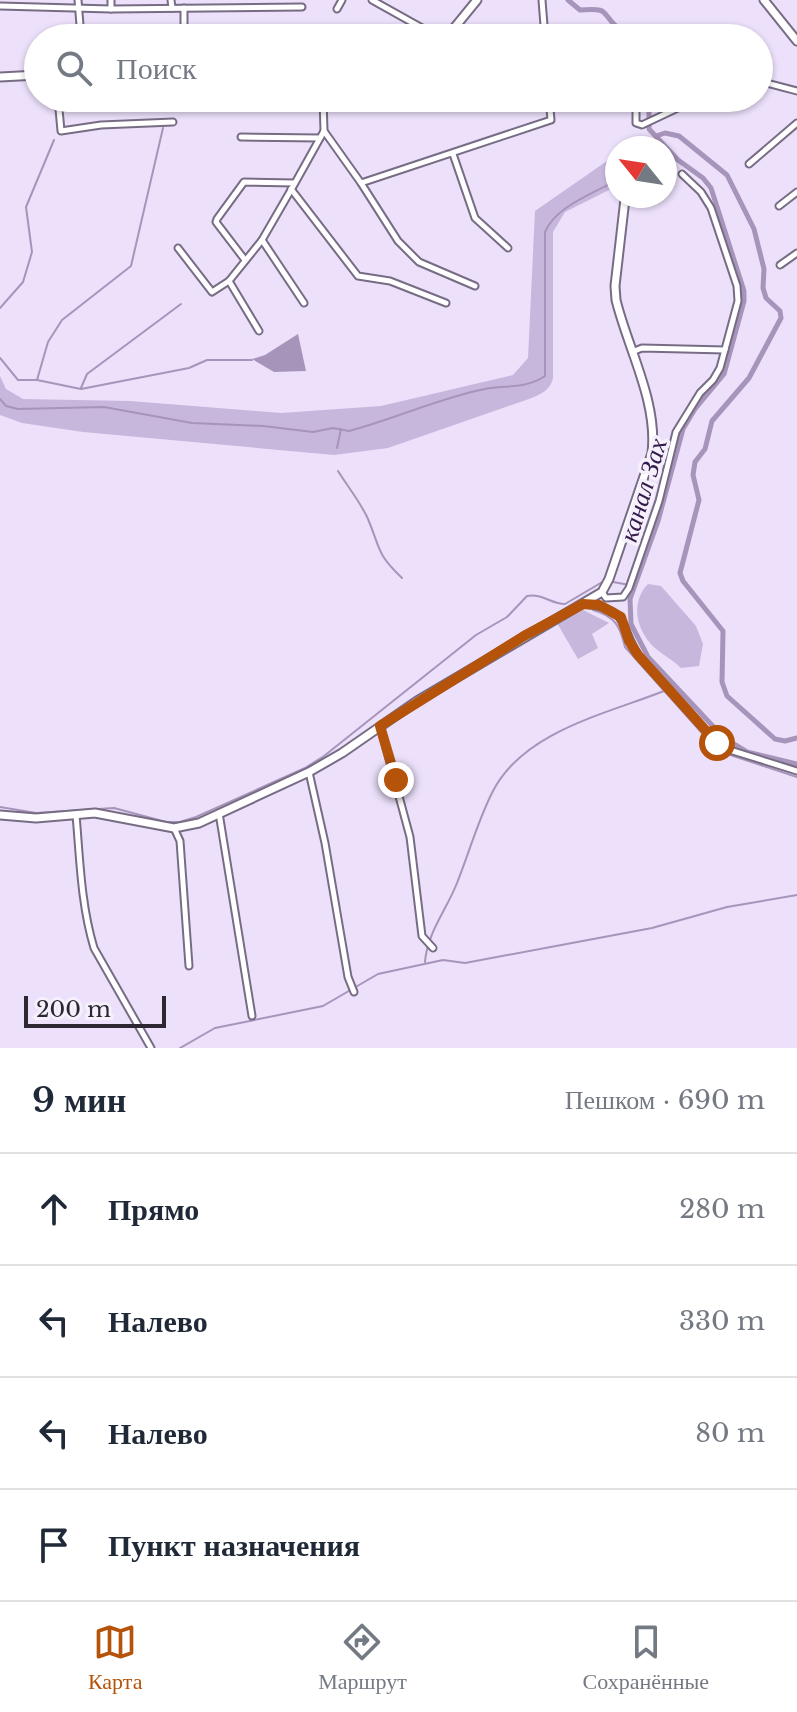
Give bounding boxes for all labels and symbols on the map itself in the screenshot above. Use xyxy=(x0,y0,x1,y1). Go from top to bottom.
north arrow xyxy=(605,136,677,208)
water label: канал Зах xyxy=(612,434,674,546)
route start xyxy=(699,725,735,761)
route end xyxy=(378,762,414,798)
scale bar xyxy=(24,992,166,1028)

